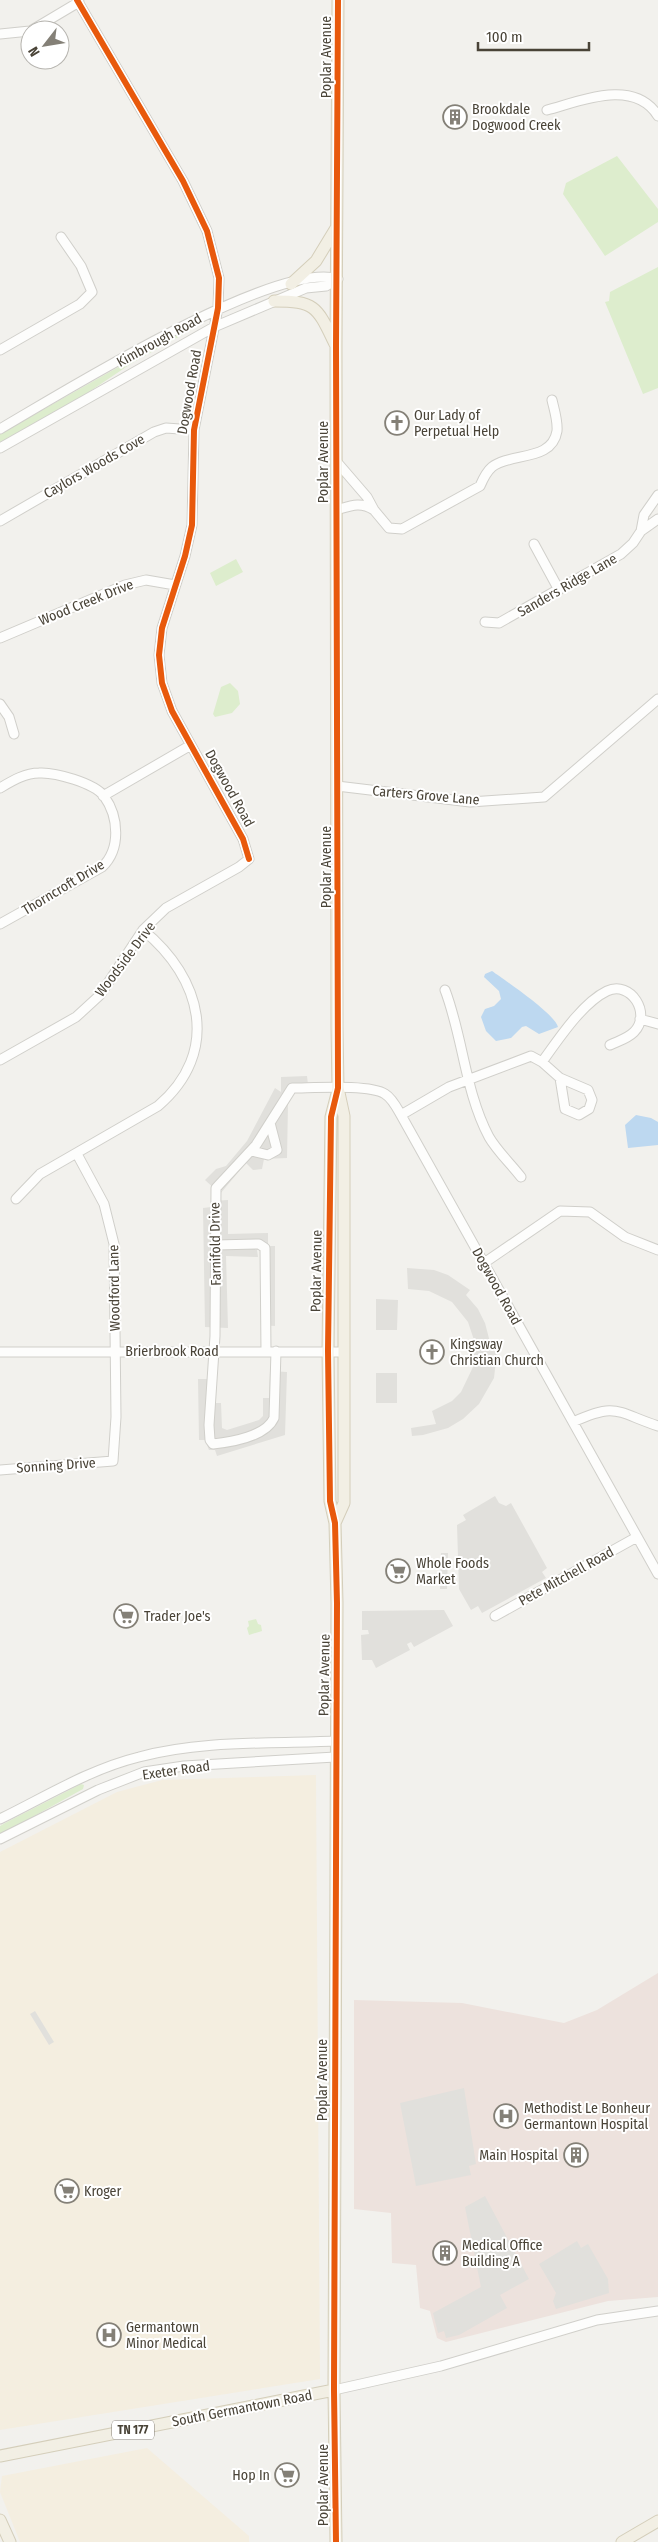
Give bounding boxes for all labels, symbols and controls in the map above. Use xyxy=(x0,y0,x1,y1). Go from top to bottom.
street label: Poplar Avenue xyxy=(318,16,335,98)
north arrow xyxy=(20,20,70,70)
scale bar xyxy=(478,20,589,52)
text: 100 m xyxy=(486,28,523,46)
text: N xyxy=(25,43,44,59)
place label: Brookdale Dogwood Creek xyxy=(472,101,561,134)
building icon: Brookdale Dogwood Creek xyxy=(442,104,468,130)
street label: Kimbrough Road xyxy=(114,310,205,371)
street label: Dogwood Road xyxy=(174,348,205,436)
place label: Our Lady of Perpetual Help xyxy=(414,407,499,440)
church icon: Our Lady of Perpetual Help xyxy=(384,410,410,436)
street label: Poplar Avenue xyxy=(315,421,332,503)
street label: Caylors Woods Cove xyxy=(41,431,148,502)
street label: Sanders Ridge Lane xyxy=(514,550,620,621)
street label: Wood Creek Drive xyxy=(36,576,136,629)
street label: Dogwood Road xyxy=(201,747,258,830)
street label: Carters Grove Lane xyxy=(372,782,480,809)
street label: Poplar Avenue xyxy=(318,826,335,908)
street label: Thorncroft Drive xyxy=(19,856,108,919)
street label: Woodside Drive xyxy=(92,918,159,1000)
street label: Farnifold Drive xyxy=(206,1202,225,1286)
street label: Poplar Avenue xyxy=(307,1230,326,1312)
street label: Woodford Lane xyxy=(105,1244,124,1331)
street label: Dogwood Road xyxy=(468,1245,525,1328)
place label: Kingsway Christian Church xyxy=(450,1336,544,1369)
church icon: Kingsway Christian Church xyxy=(419,1339,445,1365)
street label: Brierbrook Road xyxy=(125,1343,219,1360)
street label: Sonning Drive xyxy=(16,1454,96,1477)
street label: Pete Mitchell Road xyxy=(516,1543,617,1610)
place label: Whole Foods Market xyxy=(416,1555,489,1588)
supermarket icon: Whole Foods Market xyxy=(385,1558,411,1584)
supermarket icon: Trader Joe's xyxy=(113,1603,139,1629)
place label: Trader Joe's xyxy=(144,1608,211,1625)
street label: Poplar Avenue xyxy=(315,1634,334,1716)
street label: Exeter Road xyxy=(141,1757,211,1784)
street label: Poplar Avenue xyxy=(314,2039,331,2121)
place label: Methodist Le Bonheur Germantown Hospital xyxy=(524,2100,650,2133)
hospital icon: Methodist Le Bonheur Germantown Hospital xyxy=(493,2103,519,2129)
building icon: Main Hospital xyxy=(563,2142,589,2168)
place label: Main Hospital xyxy=(479,2147,558,2164)
supermarket icon: Kroger xyxy=(54,2178,80,2204)
place label: Kroger xyxy=(84,2183,122,2200)
place label: Medical Office Building A xyxy=(462,2237,543,2270)
building icon: Medical Office Building A xyxy=(432,2240,458,2266)
place label: Germantown Minor Medical xyxy=(126,2319,207,2352)
hospital icon: Germantown Minor Medical xyxy=(96,2322,122,2348)
street label: South Germantown Road xyxy=(171,2387,314,2430)
road number: TN 177 xyxy=(112,2420,154,2440)
street label: Poplar Avenue xyxy=(315,2444,332,2526)
supermarket icon: Hop In xyxy=(274,2462,300,2488)
place label: Hop In xyxy=(232,2467,270,2484)

